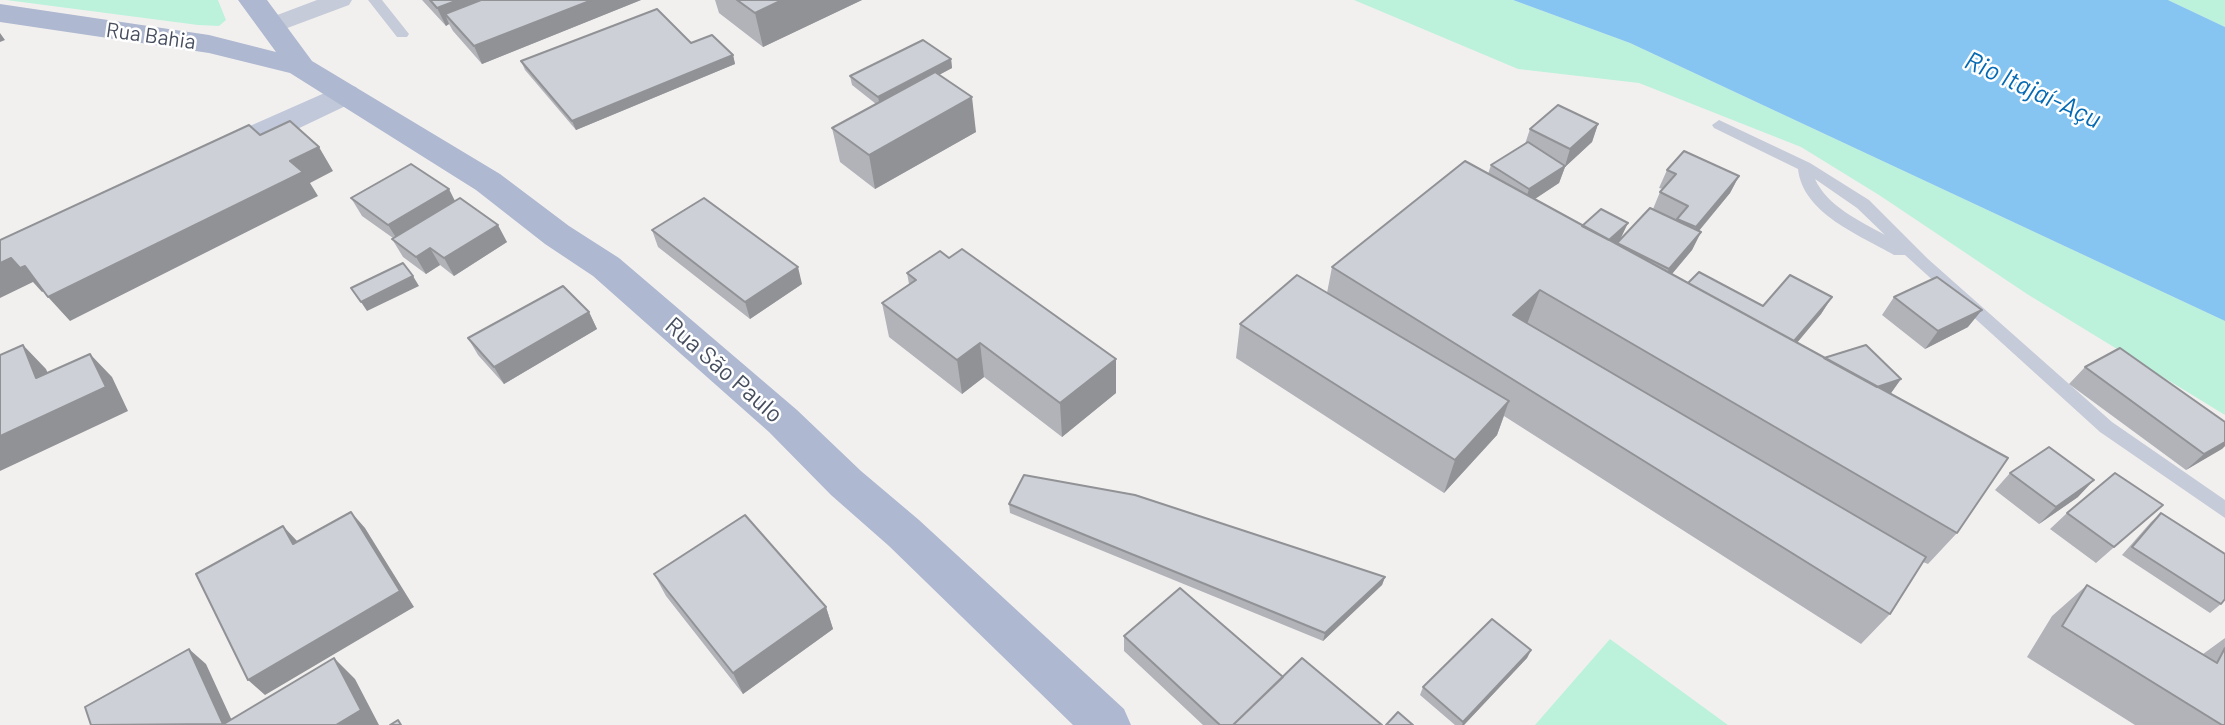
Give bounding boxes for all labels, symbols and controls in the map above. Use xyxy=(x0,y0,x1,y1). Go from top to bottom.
street label: Rua Bahia xyxy=(105,17,197,55)
water label: Rio Itajaí-Açu xyxy=(1960,45,2106,135)
street label: Rua São Paulo xyxy=(659,311,789,429)

